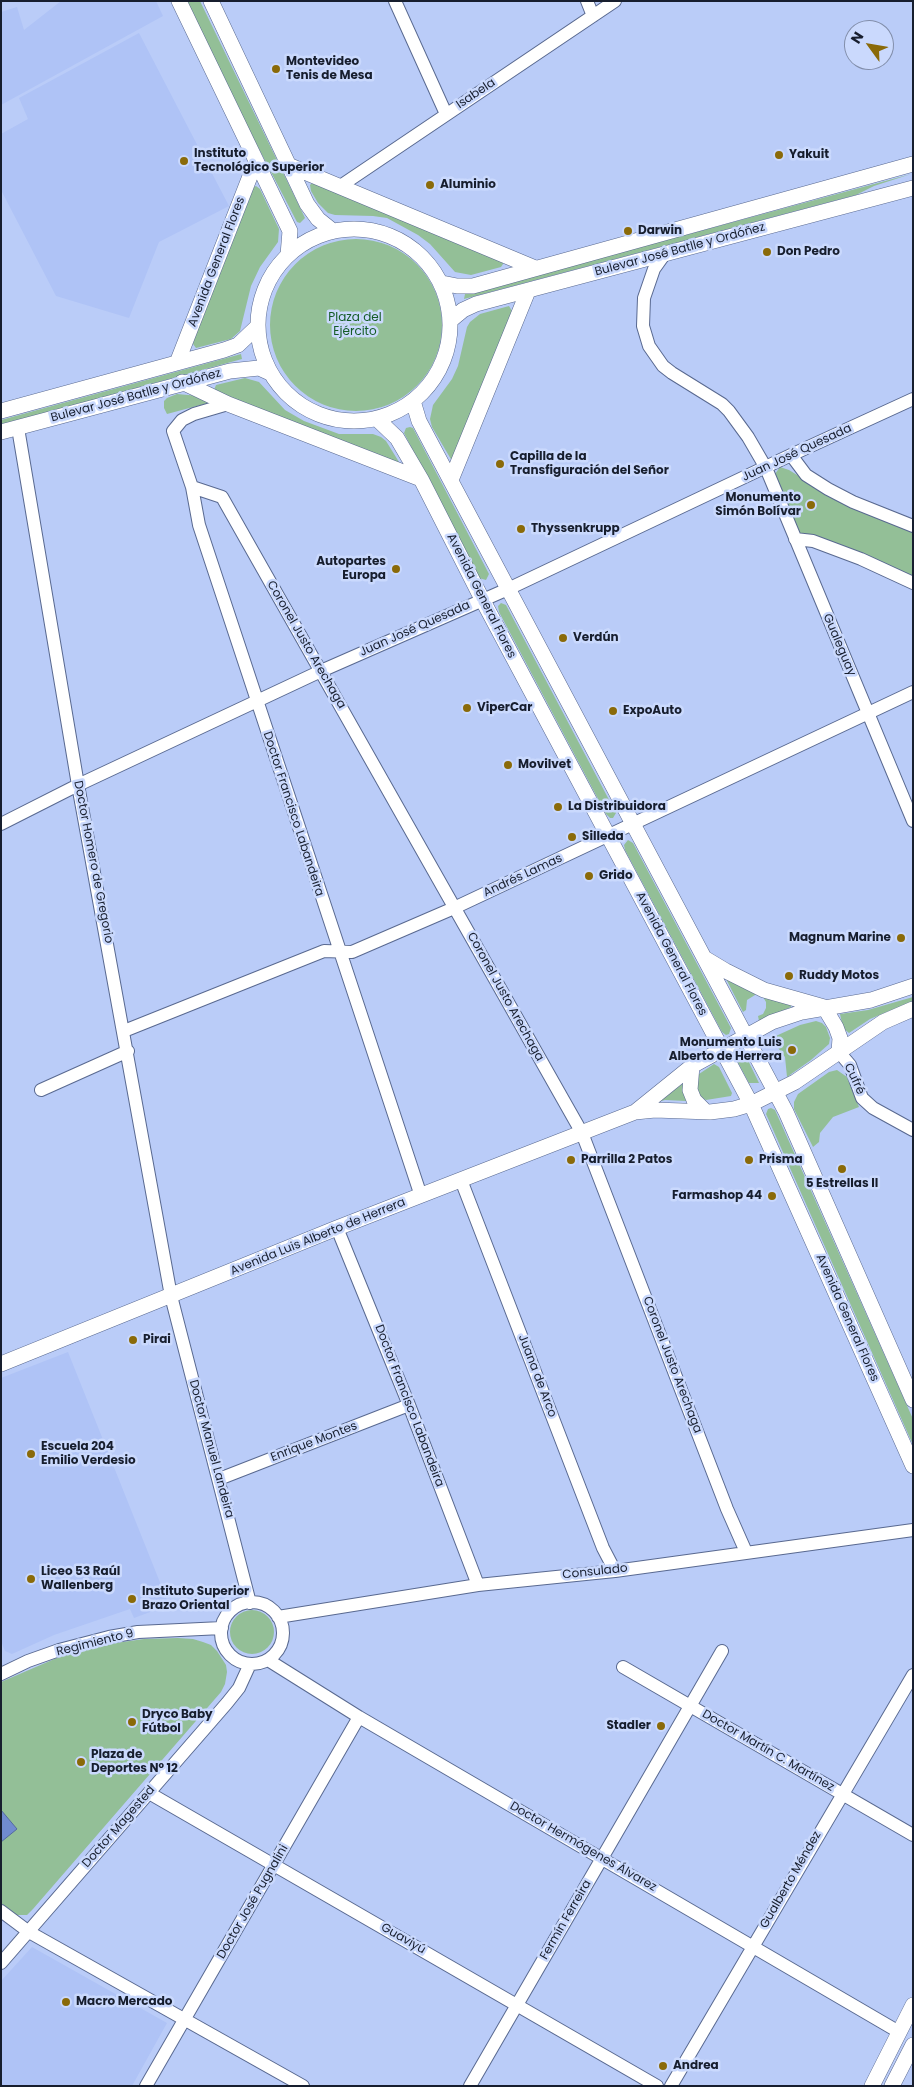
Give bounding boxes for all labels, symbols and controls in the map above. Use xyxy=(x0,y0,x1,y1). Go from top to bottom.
north arrow xyxy=(844,20,894,70)
text: N xyxy=(846,28,868,47)
place label: Montevideo Tenis de Mesa xyxy=(286,55,373,83)
marker: Montevideo Tenis de Mesa xyxy=(270,63,282,75)
street label: Isabela xyxy=(454,76,498,112)
place label: Instituto Tecnológico Superior xyxy=(194,147,324,175)
place label: Yakuit xyxy=(789,148,829,162)
marker: Yakuit xyxy=(773,149,785,161)
marker: Instituto Tecnológico Superior xyxy=(178,155,190,167)
place label: Aluminio xyxy=(440,178,496,192)
marker: Aluminio xyxy=(424,179,436,191)
street label: Avenida General Flores xyxy=(186,195,248,329)
street label: Bulevar José Batlle y Ordóñez xyxy=(593,220,767,280)
place label: Darwin xyxy=(638,224,682,238)
marker: Darwin xyxy=(622,225,634,237)
place label: Don Pedro xyxy=(777,245,840,259)
marker: Don Pedro xyxy=(761,246,773,258)
park label: Plaza del Ejército xyxy=(328,311,382,339)
street label: Bulevar José Batlle y Ordóñez xyxy=(49,366,223,426)
street label: Juan José Quesada xyxy=(740,421,854,485)
place label: Capilla de la Transfiguración del Señor xyxy=(510,450,669,478)
marker: Capilla de la Transfiguración del Señor xyxy=(494,458,506,470)
place label: Monumento Simón Bolívar xyxy=(715,491,801,519)
marker: Monumento Simón Bolívar xyxy=(805,499,817,511)
place label: Thyssenkrupp xyxy=(531,522,620,536)
marker: Thyssenkrupp xyxy=(515,523,527,535)
street label: Avenida General Flores xyxy=(443,531,519,661)
place label: Autopartes Europa xyxy=(316,555,386,583)
marker: Autopartes Europa xyxy=(390,563,402,575)
street label: Coronel Justo Arechaga xyxy=(263,579,349,711)
street label: Juan José Quesada xyxy=(358,598,472,660)
street label: Gualeguay xyxy=(819,612,859,678)
place label: Verdún xyxy=(573,631,619,645)
marker: Verdún xyxy=(557,632,569,644)
place label: ViperCar xyxy=(477,701,532,715)
marker: ViperCar xyxy=(461,702,473,714)
place label: ExpoAuto xyxy=(623,704,682,718)
marker: ExpoAuto xyxy=(607,705,619,717)
street label: Doctor Francisco Labandeira xyxy=(260,730,326,898)
place label: Movilvet xyxy=(518,758,571,772)
marker: Movilvet xyxy=(502,759,514,771)
street label: Doctor Homero de Gregorio xyxy=(70,780,116,944)
place label: La Distribuidora xyxy=(568,800,666,814)
marker: La Distribuidora xyxy=(552,801,564,813)
place label: Silleda xyxy=(582,830,624,844)
marker: Silleda xyxy=(566,831,578,843)
street label: Andrés Lamas xyxy=(481,851,565,901)
place label: Grido xyxy=(599,869,633,883)
marker: Grido xyxy=(583,870,595,882)
street label: Avenida General Flores xyxy=(632,890,710,1018)
street label: Coronel Justo Arechaga xyxy=(463,930,547,1064)
place label: Magnum Marine xyxy=(789,931,891,945)
marker: Magnum Marine xyxy=(895,932,907,944)
place label: Ruddy Motos xyxy=(799,969,879,983)
marker: Ruddy Motos xyxy=(783,970,795,982)
place label: Monumento Luis Alberto de Herrera xyxy=(669,1036,782,1064)
marker: Monumento Luis Alberto de Herrera xyxy=(786,1044,798,1056)
street label: Cufré xyxy=(841,1061,867,1097)
place label: Parrilla 2 Patos xyxy=(581,1153,672,1167)
place label: Prisma xyxy=(759,1153,803,1167)
marker: Parrilla 2 Patos xyxy=(565,1154,577,1166)
marker: Prisma xyxy=(743,1154,755,1166)
marker: 5 Estrellas II xyxy=(836,1163,848,1175)
place label: 5 Estrellas II xyxy=(806,1177,878,1191)
place label: Farmashop 44 xyxy=(672,1189,762,1203)
marker: Farmashop 44 xyxy=(766,1190,778,1202)
street label: Avenida Luis Alberto de Herrera xyxy=(228,1195,408,1279)
street label: Avenida General Flores xyxy=(812,1252,882,1384)
street label: Coronel Justo Arechaga xyxy=(639,1295,705,1435)
street label: Doctor Francisco Labandeira xyxy=(371,1323,447,1489)
place label: Pirai xyxy=(143,1333,171,1347)
street label: Juana de Arco xyxy=(515,1333,559,1419)
marker: Pirai xyxy=(127,1334,139,1346)
street label: Doctor Manuel Landeira xyxy=(186,1378,236,1520)
street label: Enrique Montes xyxy=(269,1419,359,1465)
place label: Escuela 204 Emilio Verdesio xyxy=(41,1440,136,1468)
marker: Escuela 204 Emilio Verdesio xyxy=(25,1448,37,1460)
street label: Consulado xyxy=(562,1561,628,1583)
place label: Liceo 53 Raúl Wallenberg xyxy=(41,1565,120,1593)
marker: Liceo 53 Raúl Wallenberg xyxy=(25,1573,37,1585)
place label: Instituto Superior Brazo Oriental xyxy=(142,1585,249,1613)
marker: Instituto Superior Brazo Oriental xyxy=(126,1593,138,1605)
street label: Regimiento 9 xyxy=(55,1626,135,1660)
street label: Doctor Martín C. Martínez xyxy=(699,1707,837,1795)
place label: Dryco Baby Fútbol xyxy=(142,1708,213,1736)
marker: Dryco Baby Fútbol xyxy=(126,1716,138,1728)
place label: Stadler xyxy=(606,1719,651,1733)
marker: Stadler xyxy=(655,1720,667,1732)
place label: Plaza de Deportes Nº 12 xyxy=(91,1748,178,1776)
marker: Plaza de Deportes Nº 12 xyxy=(75,1756,87,1768)
street label: Doctor Magested xyxy=(80,1783,158,1871)
street label: Doctor Hermógenes Álvarez xyxy=(507,1799,659,1895)
street label: Gualberto Méndez xyxy=(757,1829,825,1931)
street label: Doctor José Pugnalini xyxy=(214,1842,292,1962)
street label: Fermín Ferreira xyxy=(537,1878,595,1962)
street label: Guaviyú xyxy=(378,1920,428,1958)
place label: Macro Mercado xyxy=(76,1995,172,2009)
marker: Macro Mercado xyxy=(60,1996,72,2008)
place label: Andrea xyxy=(673,2059,719,2073)
marker: Andrea xyxy=(657,2060,669,2072)

